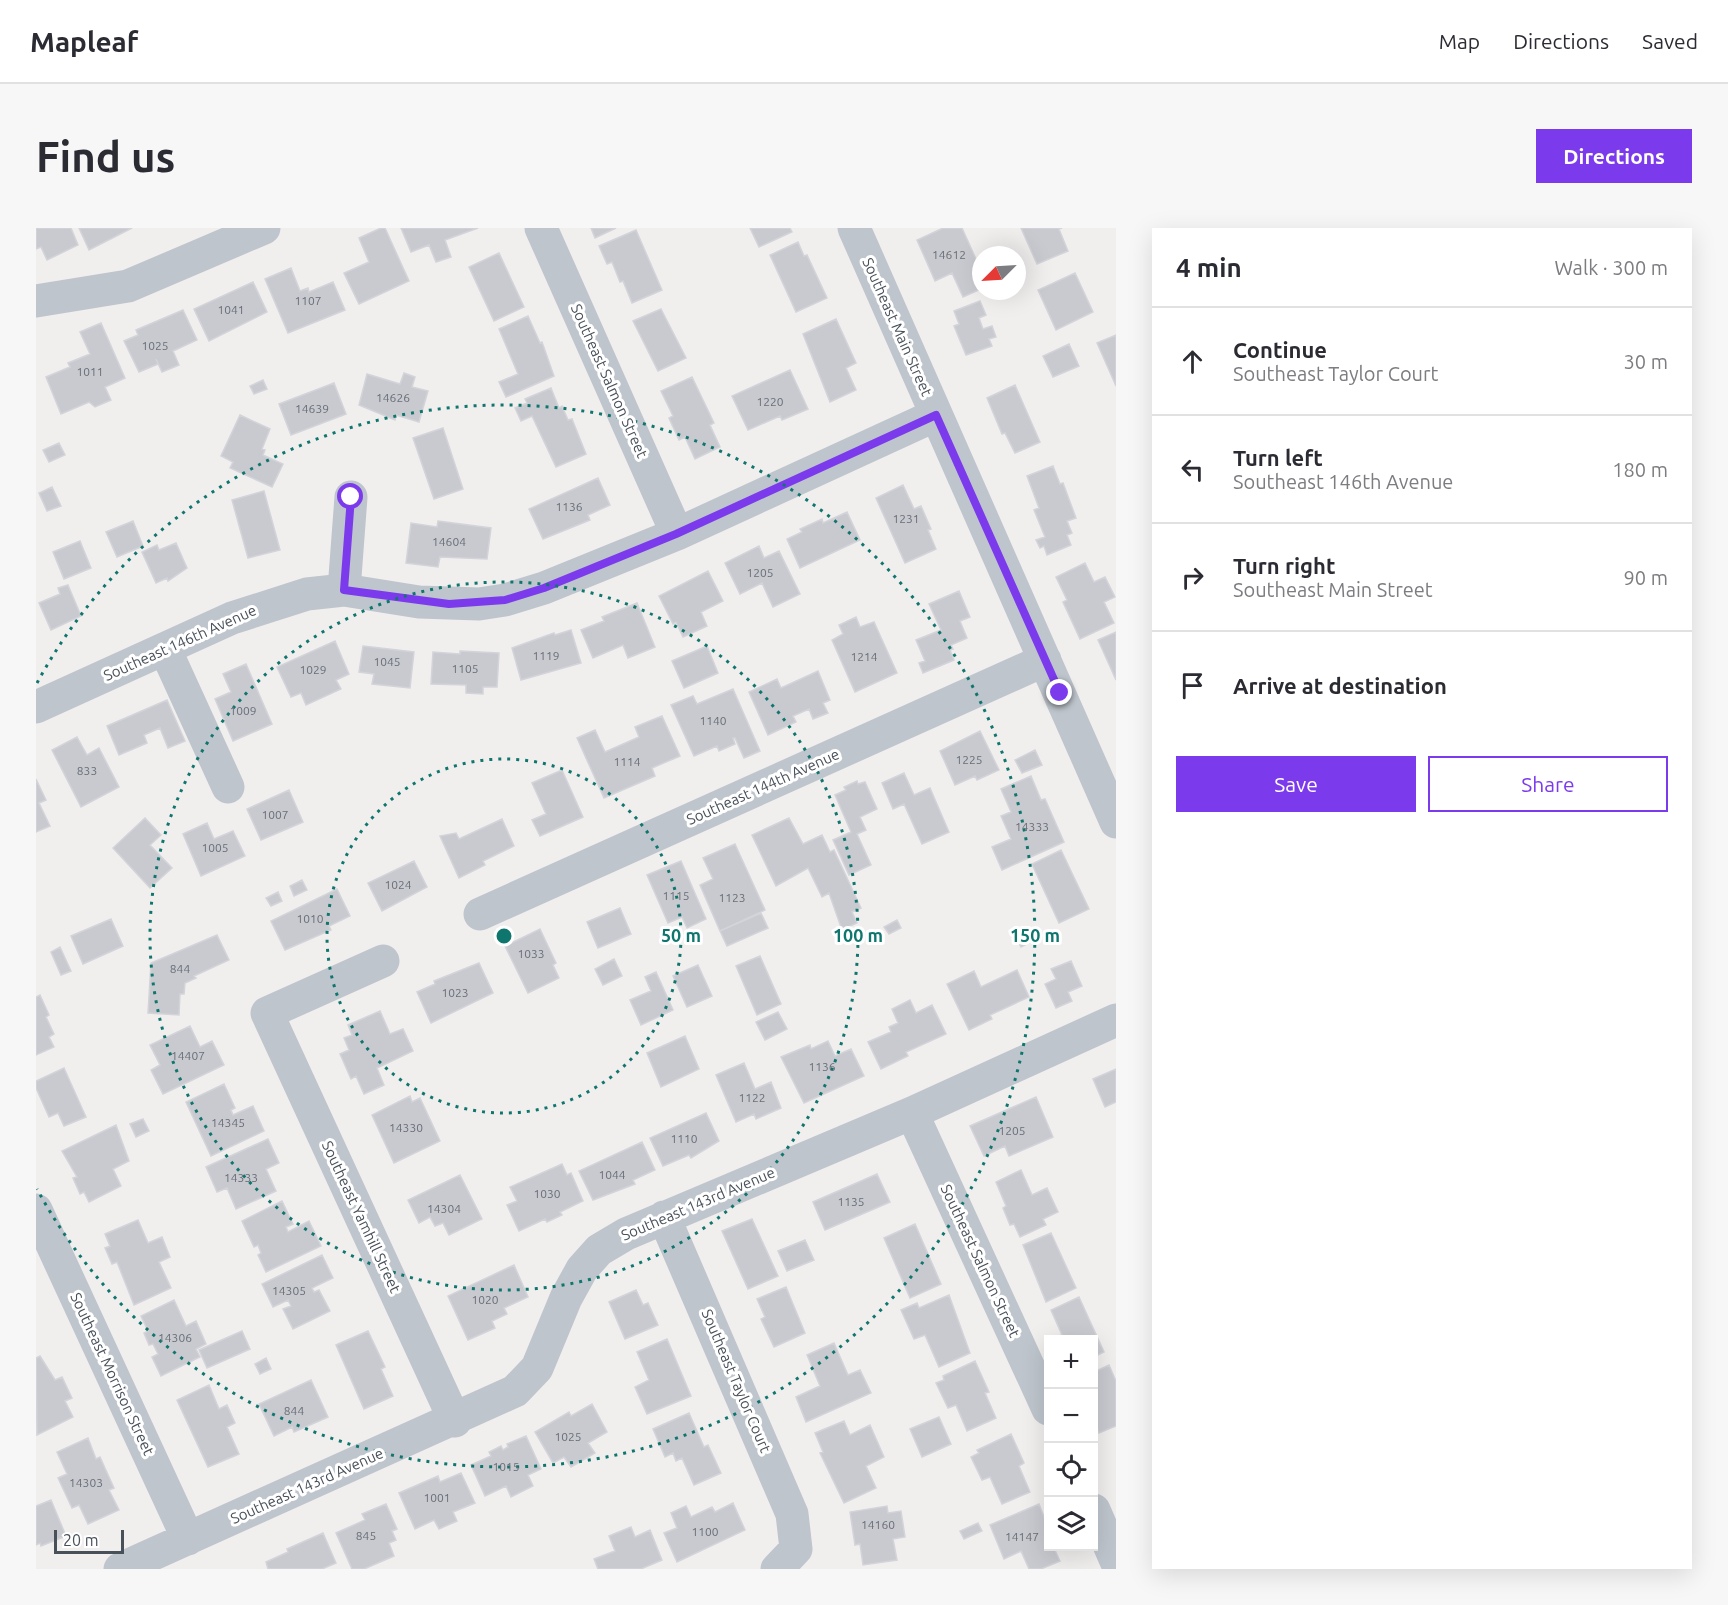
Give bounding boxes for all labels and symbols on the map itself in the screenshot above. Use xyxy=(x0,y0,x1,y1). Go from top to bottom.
north arrow xyxy=(972,246,1026,300)
house number: 14612 xyxy=(932,248,966,261)
street label: Southeast Main Street xyxy=(859,255,936,399)
house number: 1107 xyxy=(294,294,322,307)
street label: Southeast Salmon Street xyxy=(568,301,651,460)
house number: 1041 xyxy=(217,303,245,316)
house number: 1025 xyxy=(141,339,169,352)
house number: 1011 xyxy=(76,365,104,378)
house number: 14626 xyxy=(376,391,410,404)
house number: 1220 xyxy=(756,395,784,408)
house number: 14639 xyxy=(295,402,329,415)
route start xyxy=(337,483,363,509)
house number: 1136 xyxy=(555,500,583,513)
house number: 1231 xyxy=(892,512,920,525)
house number: 14604 xyxy=(432,535,466,548)
house number: 1205 xyxy=(746,566,774,579)
street label: Southeast 146th Avenue xyxy=(101,601,259,684)
house number: 1119 xyxy=(532,649,560,662)
house number: 1214 xyxy=(850,650,878,663)
house number: 1045 xyxy=(373,655,401,668)
house number: 1105 xyxy=(451,662,479,675)
house number: 1029 xyxy=(299,663,327,676)
route end xyxy=(1046,679,1072,705)
house number: 1009 xyxy=(229,704,257,717)
house number: 1140 xyxy=(699,714,727,727)
street label: Southeast 144th Avenue xyxy=(684,745,842,828)
house number: 1225 xyxy=(955,753,983,766)
house number: 1114 xyxy=(613,755,641,768)
house number: 833 xyxy=(77,764,97,777)
house number: 1007 xyxy=(261,808,289,821)
house number: 14333 xyxy=(1015,820,1049,833)
house number: 1005 xyxy=(201,841,229,854)
house number: 1024 xyxy=(384,878,412,891)
house number: 1115 xyxy=(662,889,690,902)
house number: 1123 xyxy=(718,891,746,904)
house number: 1010 xyxy=(296,912,324,925)
text: 50 m xyxy=(661,925,701,945)
text: 100 m xyxy=(833,925,883,945)
text: 150 m xyxy=(1010,925,1060,945)
centre of rings xyxy=(494,926,514,946)
house number: 1033 xyxy=(517,947,545,960)
house number: 844 xyxy=(170,962,190,975)
house number: 1023 xyxy=(441,986,469,999)
house number: 14407 xyxy=(171,1049,205,1062)
house number: 1136 xyxy=(808,1060,836,1073)
house number: 1122 xyxy=(738,1091,766,1104)
house number: 14345 xyxy=(211,1116,245,1129)
house number: 14330 xyxy=(389,1121,423,1134)
house number: 1205 xyxy=(998,1124,1026,1137)
house number: 1110 xyxy=(670,1132,698,1145)
street label: Southeast Yamhill Street xyxy=(319,1138,404,1296)
street label: Southeast 143rd Avenue xyxy=(618,1163,777,1244)
house number: 1044 xyxy=(598,1168,626,1181)
house number: 14333 xyxy=(224,1171,258,1184)
street label: Southeast Salmon Street xyxy=(938,1182,1023,1340)
house number: 1030 xyxy=(533,1187,561,1200)
house number: 1135 xyxy=(837,1195,865,1208)
house number: 14304 xyxy=(427,1202,461,1215)
house number: 14305 xyxy=(272,1284,306,1297)
street label: Southeast Morrison Street xyxy=(67,1290,158,1458)
house number: 1020 xyxy=(471,1293,499,1306)
street label: Southeast Taylor Court xyxy=(699,1307,774,1455)
house number: 14306 xyxy=(158,1331,192,1344)
house number: 844 xyxy=(284,1404,304,1417)
house number: 1025 xyxy=(554,1430,582,1443)
street label: Southeast 143rd Avenue xyxy=(228,1444,386,1527)
house number: 1015 xyxy=(492,1460,520,1473)
house number: 14303 xyxy=(69,1476,103,1489)
house number: 1001 xyxy=(423,1491,451,1504)
house number: 14160 xyxy=(861,1518,895,1531)
house number: 1100 xyxy=(691,1525,719,1538)
scale bar xyxy=(54,1527,124,1554)
house number: 845 xyxy=(356,1529,376,1542)
house number: 14147 xyxy=(1005,1530,1039,1543)

